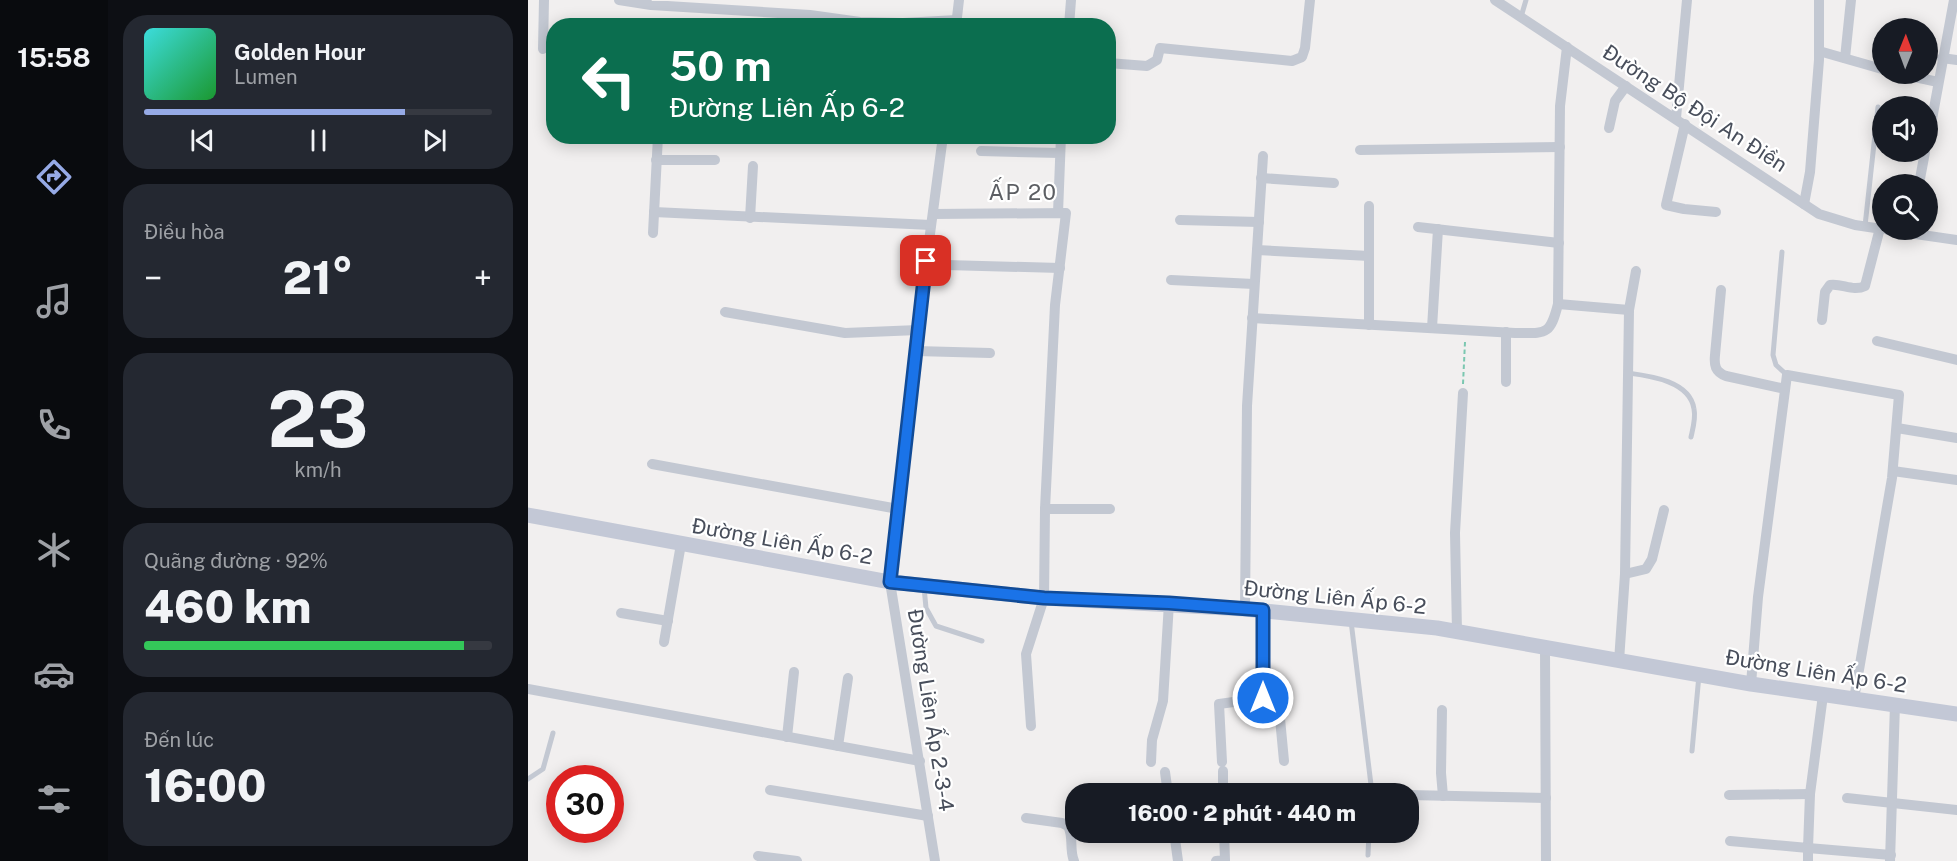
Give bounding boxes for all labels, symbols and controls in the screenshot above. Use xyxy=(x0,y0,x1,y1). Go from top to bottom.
north arrow xyxy=(1872,18,1938,84)
map controls xyxy=(1872,18,1938,240)
text: Golden Hour xyxy=(234,39,365,65)
street label: Đường Bộ Đội An Điền xyxy=(1598,39,1792,177)
text: 15:58 xyxy=(17,41,91,73)
text: 50 m xyxy=(669,41,772,90)
icon: left xyxy=(570,42,648,120)
text: Lumen xyxy=(234,65,298,89)
text: Đường Liên Ấp 6-2 xyxy=(669,91,905,123)
button: sound xyxy=(1872,96,1938,162)
icon: previous xyxy=(186,124,219,157)
icon: pause xyxy=(302,124,335,157)
icon: next xyxy=(418,124,451,157)
icon: directions xyxy=(33,156,75,198)
button: search xyxy=(1872,174,1938,240)
district label: ẤP 20 xyxy=(988,177,1058,205)
text: Điều hòa xyxy=(144,220,225,244)
pin xyxy=(900,235,951,286)
icon: arrive xyxy=(909,244,942,277)
text: 21° xyxy=(283,251,353,304)
text: − xyxy=(144,259,162,297)
text: + xyxy=(474,259,492,297)
icon: music xyxy=(33,280,75,322)
text: 23 xyxy=(267,373,369,465)
icon: phone xyxy=(33,404,75,446)
text: km/h xyxy=(294,458,342,482)
street label: Đường Liên Ấp 6-2 xyxy=(690,512,875,569)
icon: climate xyxy=(33,529,75,571)
text: Quãng đường · 92% xyxy=(144,549,328,573)
street label: Đường Liên Ấp 6-2 xyxy=(1243,574,1428,619)
text: 460 km xyxy=(144,580,311,633)
street label: Đường Liên Ấp 2-3-4 xyxy=(903,607,960,813)
street label: Đường Liên Ấp 6-2 xyxy=(1723,643,1909,698)
icon: car xyxy=(33,653,75,695)
position arrow xyxy=(1231,666,1295,730)
text: Đến lúc xyxy=(144,728,214,752)
text: 16:00 xyxy=(144,759,267,812)
speed limit sign: 30 xyxy=(546,765,624,843)
icon: filters xyxy=(33,778,75,820)
text: 16:00 · 2 phút · 440 m xyxy=(1128,800,1356,826)

